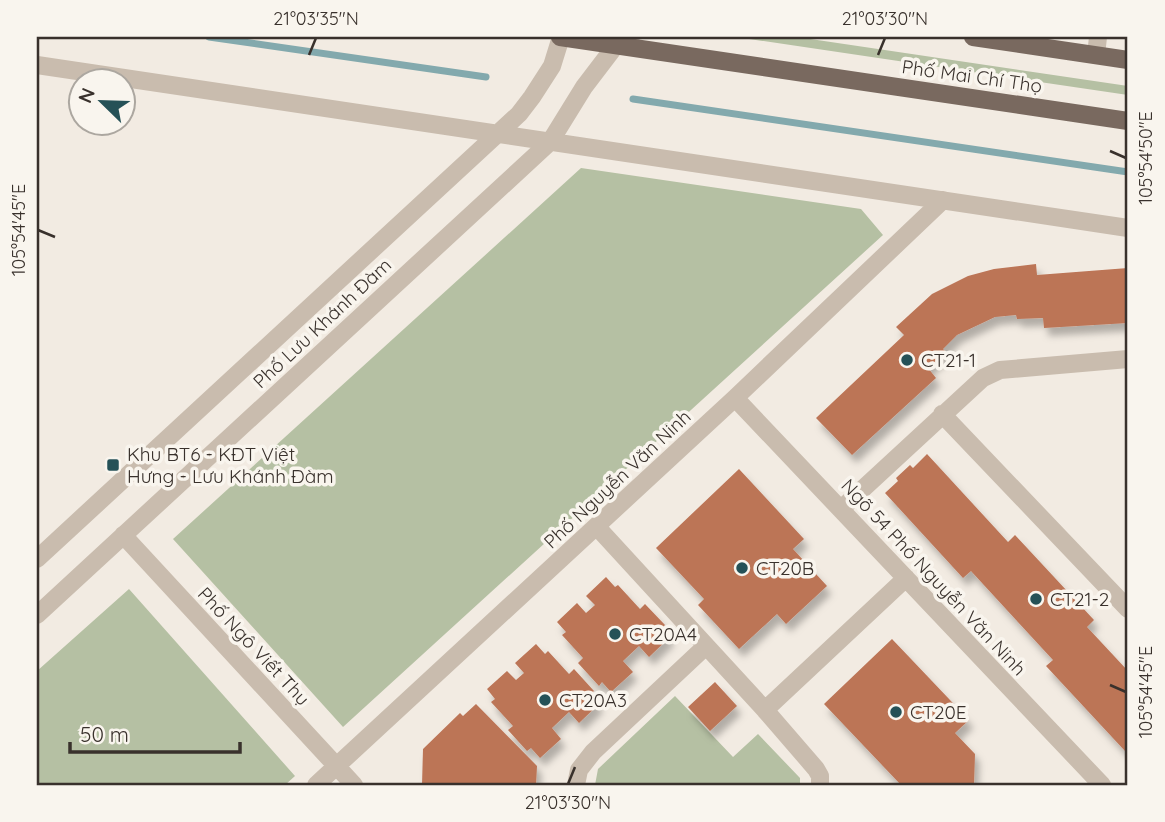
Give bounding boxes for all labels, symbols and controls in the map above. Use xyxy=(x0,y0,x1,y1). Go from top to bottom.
text: 21°03'35"N xyxy=(273,7,359,30)
text: 21°03'30"N xyxy=(842,7,928,30)
street label: Phố Mai Chí Thọ xyxy=(900,54,1044,98)
north arrow xyxy=(66,66,136,136)
text: N xyxy=(73,84,100,106)
text: 105°54'50"E xyxy=(1134,111,1157,205)
text: 105°54'45"E xyxy=(7,184,30,276)
street label: Phố Lưu Khánh Đàm xyxy=(248,253,396,393)
place label: CT21-1 xyxy=(921,348,976,372)
marker: CT21-1 xyxy=(899,352,915,368)
street label: Phố Nguyễn Văn Ninh xyxy=(538,405,696,553)
place label: Khu BT6 - KĐT Việt Hưng - Lưu Khánh Đàm xyxy=(127,442,334,488)
marker: Khu BT6 - KĐT Việt Hưng - Lưu Khánh Đàm xyxy=(105,457,121,473)
street label: Ngõ 54 Phố Nguyễn Văn Ninh xyxy=(836,474,1032,680)
place label: CT20B xyxy=(756,556,814,580)
marker: CT20B xyxy=(734,560,750,576)
street label: Phố Ngô Viết Thụ xyxy=(193,582,315,710)
place label: CT21-2 xyxy=(1050,587,1109,611)
marker: CT21-2 xyxy=(1028,591,1044,607)
place label: CT20A4 xyxy=(629,622,697,646)
marker: CT20A4 xyxy=(607,626,623,642)
text: 105°54'45"E xyxy=(1134,646,1157,738)
place label: CT20A3 xyxy=(559,688,627,712)
marker: CT20A3 xyxy=(537,692,553,708)
place label: CT20E xyxy=(910,700,967,724)
marker: CT20E xyxy=(888,704,904,720)
scale bar xyxy=(70,710,240,754)
text: 50 m xyxy=(80,721,129,747)
text: 21°03'30"N xyxy=(525,791,611,814)

